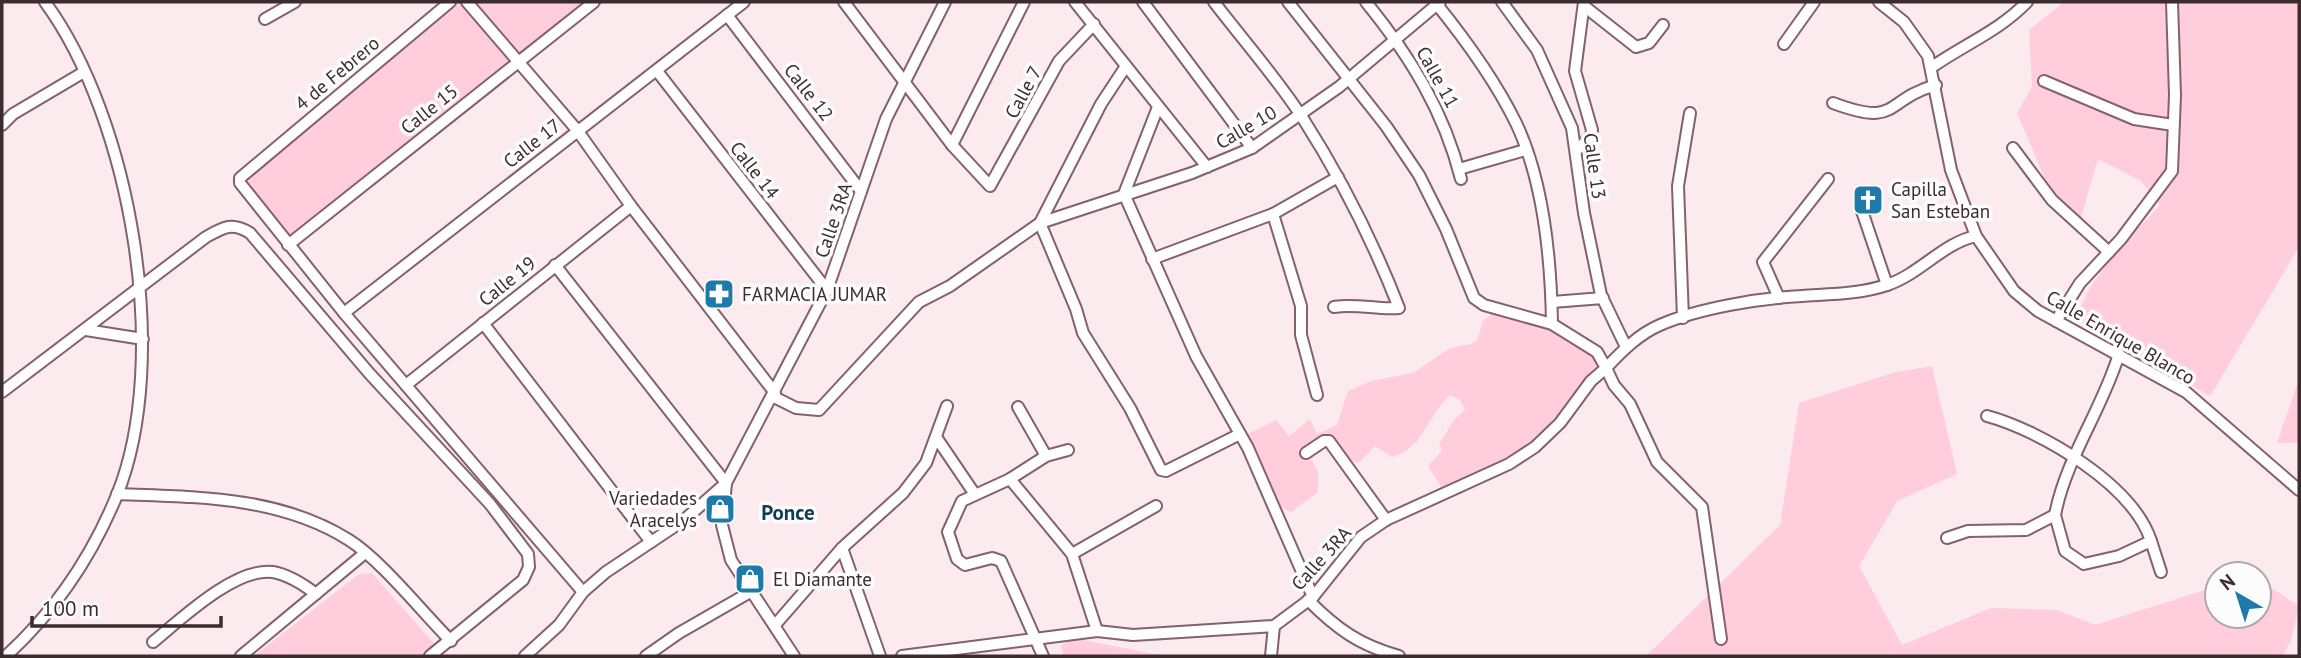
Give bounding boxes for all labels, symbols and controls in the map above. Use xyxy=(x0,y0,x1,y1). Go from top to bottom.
street label: 4 de Febrero xyxy=(290,31,384,115)
street label: Calle 11 xyxy=(1411,42,1465,112)
street label: Calle 12 xyxy=(779,58,839,126)
street label: Calle 7 xyxy=(999,62,1047,122)
street label: Calle 15 xyxy=(396,79,462,139)
street label: Calle 10 xyxy=(1211,100,1281,154)
street label: Calle 17 xyxy=(498,113,566,173)
street label: Calle 13 xyxy=(1578,131,1612,201)
street label: Calle 14 xyxy=(725,136,785,204)
place label: Capilla San Esteban xyxy=(1891,177,1990,223)
street label: Calle 3RA xyxy=(809,179,857,261)
church icon: Capilla San Esteban xyxy=(1851,183,1885,217)
street label: Calle 19 xyxy=(474,251,540,311)
pharmacy icon: FARMACIA JUMAR xyxy=(702,277,736,311)
place label: FARMACIA JUMAR xyxy=(742,282,887,306)
street label: Calle Enrique Blanco xyxy=(2042,285,2200,389)
place label: Variedades Aracelys xyxy=(608,486,697,532)
shop icon: Variedades Aracelys xyxy=(703,492,737,526)
district label: Ponce xyxy=(761,499,815,526)
street label: Calle 3RA xyxy=(1286,521,1356,595)
north arrow xyxy=(2203,560,2273,630)
shop icon: El Diamante xyxy=(733,562,767,596)
place label: El Diamante xyxy=(773,567,872,591)
text: N xyxy=(2215,569,2240,595)
scale bar xyxy=(32,584,220,628)
text: 100 m xyxy=(42,595,99,622)

